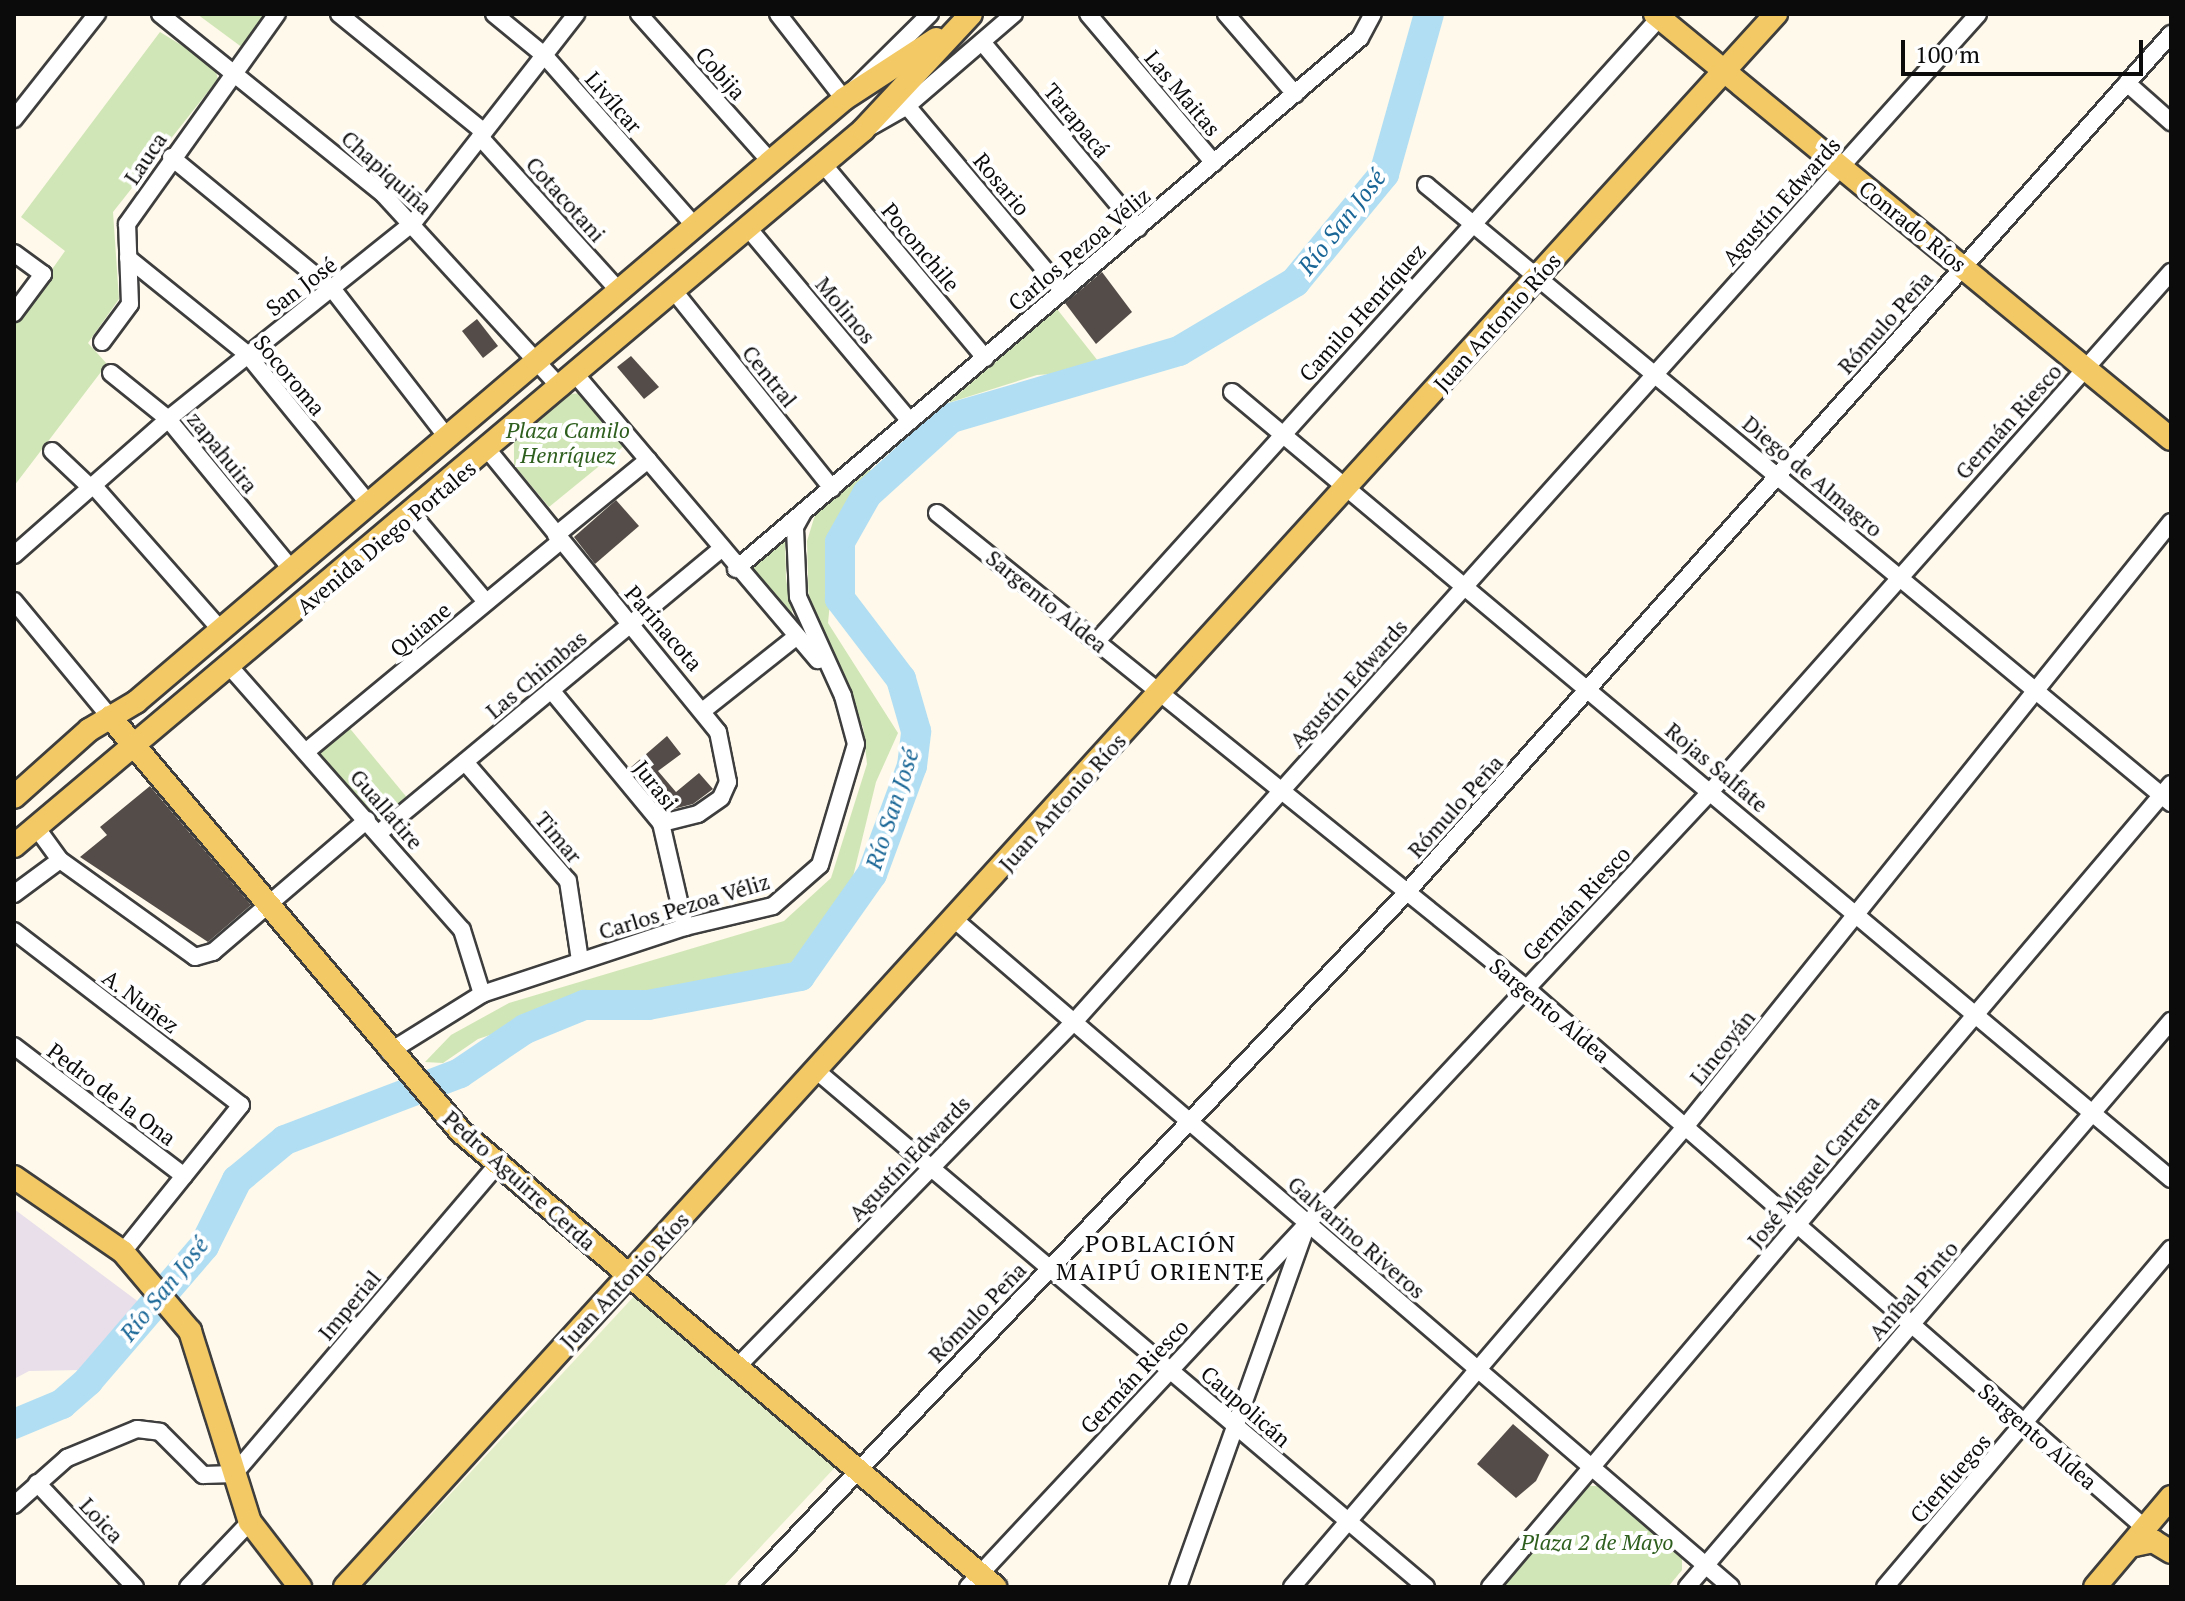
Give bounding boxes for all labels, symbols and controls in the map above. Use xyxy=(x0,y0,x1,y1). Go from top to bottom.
scale bar xyxy=(1905,24,2147,74)
text: 100 m xyxy=(1915,38,1980,70)
street label: Cobija xyxy=(690,41,752,105)
street label: Las Maitas xyxy=(1140,45,1226,141)
street label: Livílcar xyxy=(580,66,648,138)
street label: Tarapacá xyxy=(1038,78,1116,162)
street label: Chapiquiña xyxy=(336,124,438,220)
street label: Lauca xyxy=(118,127,172,189)
street label: Agustín Edwards xyxy=(1716,131,1846,271)
street label: Rosario xyxy=(968,147,1036,221)
street label: Cotacotani xyxy=(521,151,611,247)
water label: Río San José xyxy=(1292,164,1392,280)
street label: Conrado Ríos xyxy=(1854,175,1972,277)
street label: Carlos Pezoa Véliz xyxy=(1002,182,1156,316)
street label: Poconchile xyxy=(876,197,966,297)
street label: Camilo Henríquez xyxy=(1293,238,1431,386)
street label: Juan Antonio Ríos xyxy=(1428,247,1566,397)
street label: San José xyxy=(260,251,342,321)
street label: Rómulo Peña xyxy=(1832,265,1938,379)
street label: Molinos xyxy=(810,271,882,349)
street label: Socoroma xyxy=(249,329,331,421)
street label: Central xyxy=(737,340,803,412)
street label: Germán Riesco xyxy=(1949,358,2067,484)
street label: zapahuira xyxy=(182,406,264,498)
street label: Diego de Almagro xyxy=(1738,410,1888,542)
park label: Plaza Camilo Henríquez xyxy=(506,416,630,468)
street label: Avenida Diego Portales xyxy=(291,454,481,620)
street label: Sargento Aldea xyxy=(981,544,1113,658)
street label: Parinacota xyxy=(620,580,708,676)
street label: Quiane xyxy=(384,596,456,662)
street label: Agustín Edwards xyxy=(1283,613,1413,753)
street label: Las Chimbas xyxy=(480,624,592,724)
street label: Rojas Salfate xyxy=(1660,717,1774,817)
street label: Juan Antonio Ríos xyxy=(993,727,1131,877)
water label: Río San José xyxy=(859,745,925,873)
street label: Rómulo Peña xyxy=(1402,749,1508,863)
street label: Jurasi xyxy=(628,755,684,815)
street label: Guallatire xyxy=(345,764,429,854)
street label: Timar xyxy=(530,806,588,868)
street label: Germán Riesco xyxy=(1516,840,1636,966)
street label: Carlos Pezoa Véliz xyxy=(595,867,773,945)
street label: Sargento Aldea xyxy=(1485,952,1615,1068)
street label: A. Nuñez xyxy=(97,963,185,1039)
street label: Lincoyán xyxy=(1684,1004,1760,1090)
street label: Pedro de la Ona xyxy=(43,1037,181,1151)
street label: José Miguel Carrera xyxy=(1741,1089,1885,1253)
street label: Agustín Edwards xyxy=(843,1090,975,1226)
street label: Pedro Aguirre Cerda xyxy=(438,1104,602,1256)
street label: Galvarino Riveros xyxy=(1283,1170,1431,1304)
street label: Juan Antonio Ríos xyxy=(554,1206,694,1354)
district label: POBLACIÓN MAIPÚ ORIENTE xyxy=(1056,1230,1266,1286)
water label: Río San José xyxy=(113,1231,215,1347)
street label: Aníbal Pinto xyxy=(1863,1235,1963,1345)
street label: Rómulo Peña xyxy=(923,1256,1031,1368)
street label: Imperial xyxy=(312,1265,386,1345)
street label: Germán Riesco xyxy=(1074,1313,1194,1439)
street label: Caupolicán xyxy=(1196,1360,1296,1452)
street label: Sargento Aldea xyxy=(1973,1377,2103,1495)
street label: Cienfuegos xyxy=(1904,1428,1996,1528)
street label: Loica xyxy=(75,1492,129,1548)
park label: Plaza 2 de Mayo xyxy=(1520,1529,1674,1555)

